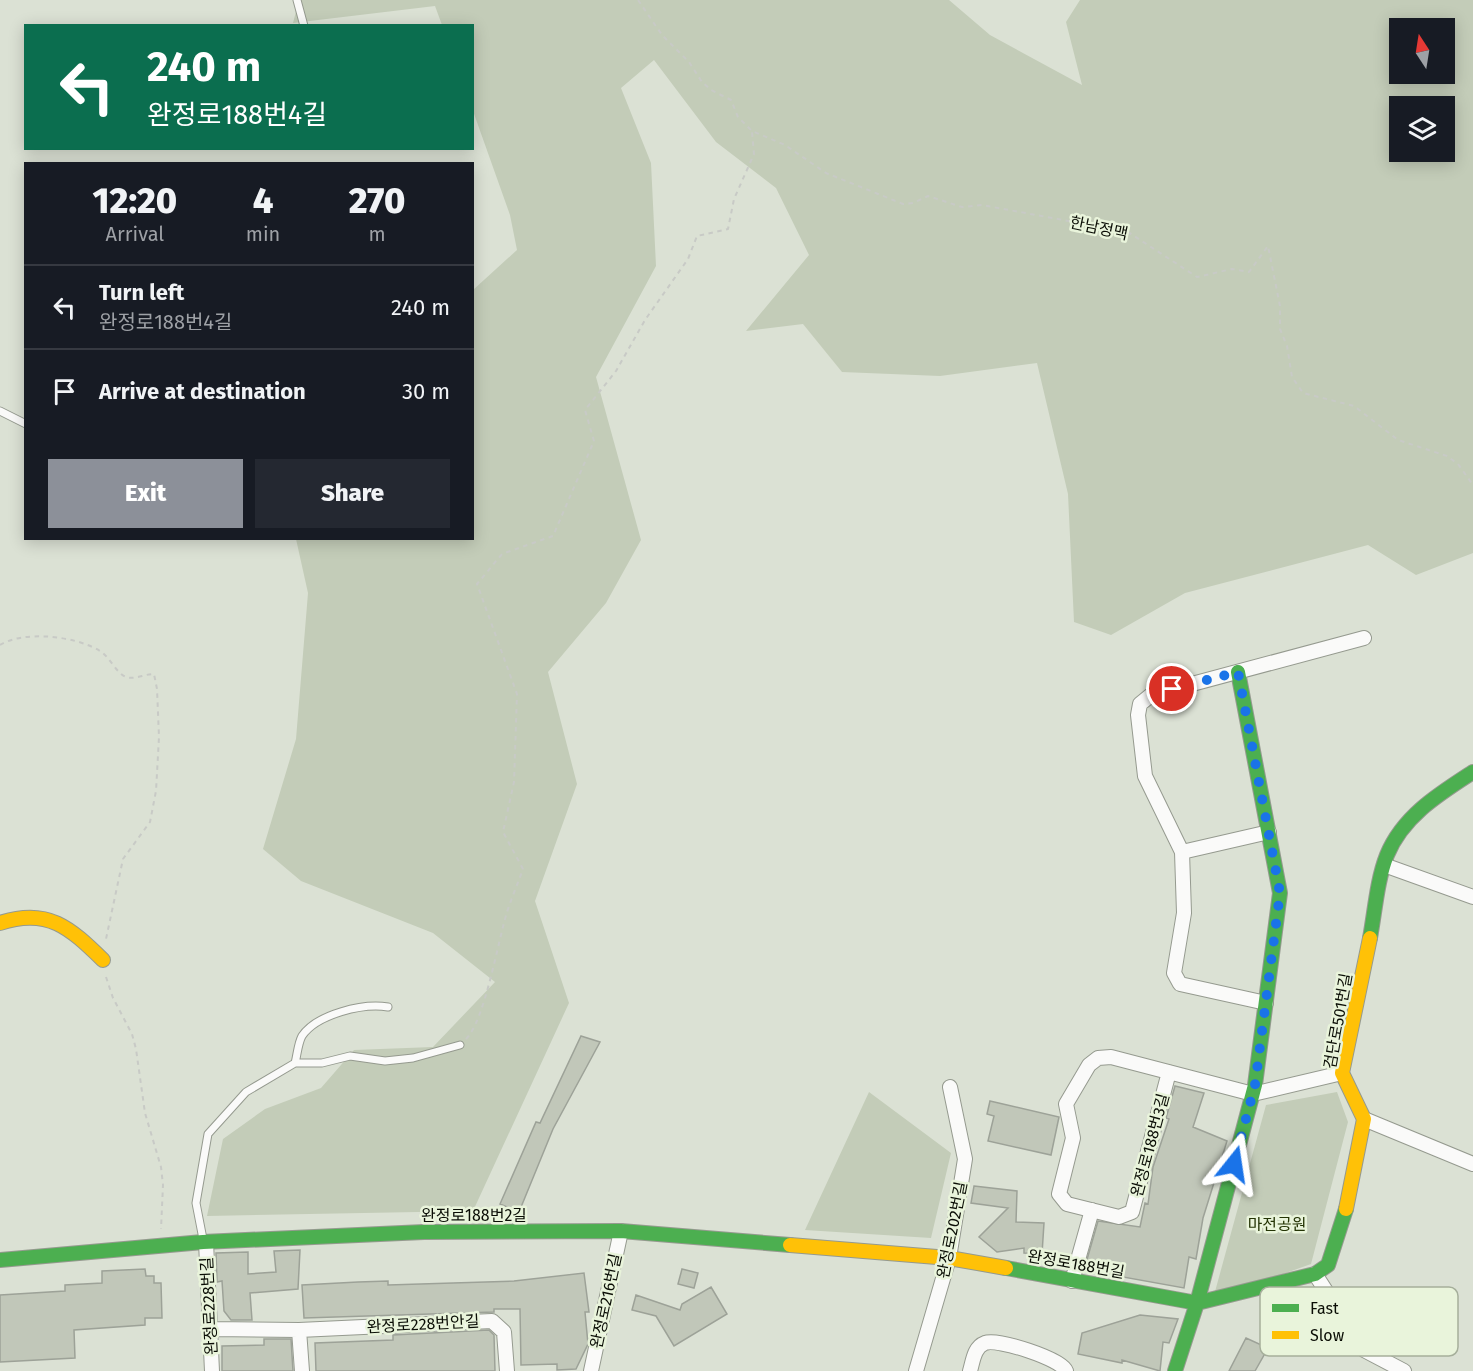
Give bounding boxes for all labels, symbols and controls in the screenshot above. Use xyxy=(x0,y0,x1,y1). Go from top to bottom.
north arrow xyxy=(1389,18,1455,84)
map controls xyxy=(1389,18,1455,162)
text: 240 m xyxy=(147,42,261,92)
icon: left xyxy=(48,48,126,126)
button: layers xyxy=(1389,96,1455,162)
text: 완정로188번4길 xyxy=(147,99,327,131)
text: 12:20 xyxy=(93,179,177,223)
text: 4 xyxy=(253,179,273,223)
text: 270 xyxy=(349,179,405,223)
street label: 한남정맥 xyxy=(1068,213,1130,243)
text: Arrival xyxy=(106,222,164,246)
text: min xyxy=(246,222,280,246)
text: m xyxy=(369,222,386,246)
text: Turn left xyxy=(99,279,184,306)
icon: left xyxy=(48,291,81,324)
text: 240 m xyxy=(391,294,450,321)
text: 완정로188번4길 xyxy=(99,310,232,334)
icon: arrive xyxy=(48,375,81,408)
text: Arrive at destination xyxy=(99,378,306,405)
text: 30 m xyxy=(402,378,450,405)
button: Exit xyxy=(48,459,243,528)
button: Share xyxy=(255,459,450,528)
pin xyxy=(1146,663,1197,714)
icon: arrive xyxy=(1155,672,1188,705)
street label: 검단로501번길 xyxy=(1320,972,1356,1070)
street label: 완정로188번3길 xyxy=(1127,1091,1173,1199)
position arrow xyxy=(1202,1132,1266,1196)
street label: 완정로202번길 xyxy=(933,1180,971,1280)
street label: 완정로188번2길 xyxy=(421,1206,527,1225)
park label: 마전공원 xyxy=(1248,1215,1306,1234)
street label: 완정로188번길 xyxy=(1026,1246,1126,1282)
street label: 완정로216번길 xyxy=(587,1252,625,1350)
street label: 완정로228번길 xyxy=(197,1256,221,1356)
legend xyxy=(1260,1287,1458,1356)
text: Fast xyxy=(1310,1299,1339,1318)
street label: 완정로228번안길 xyxy=(366,1312,480,1336)
text: Slow xyxy=(1310,1326,1345,1345)

